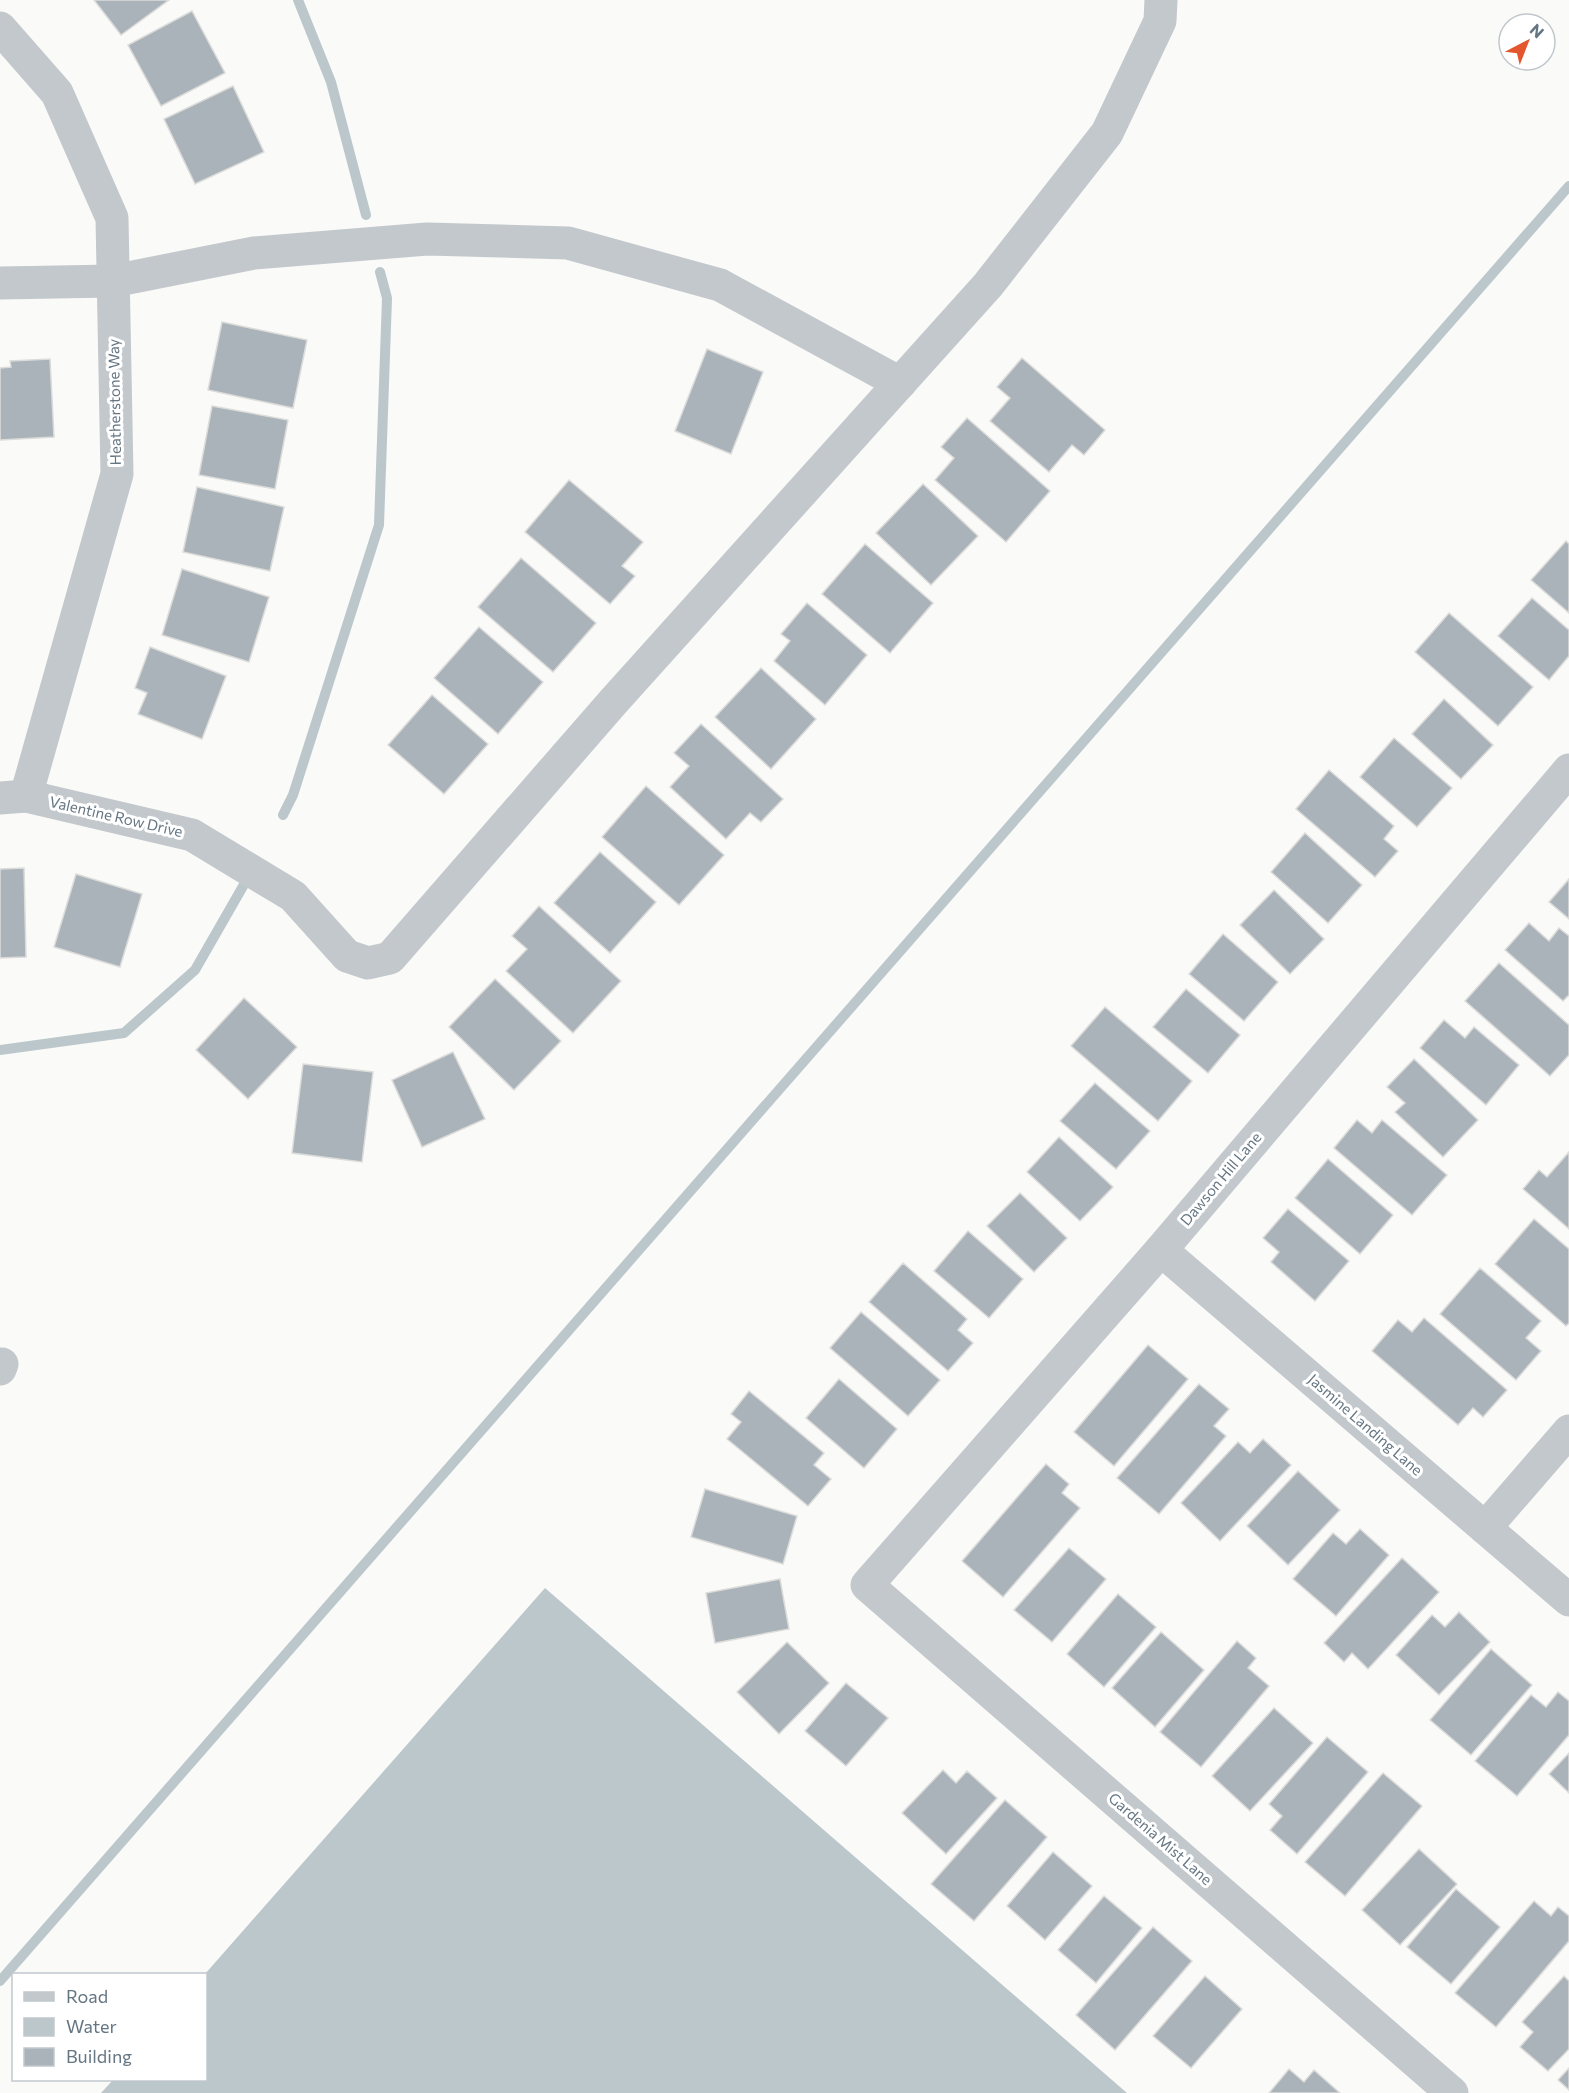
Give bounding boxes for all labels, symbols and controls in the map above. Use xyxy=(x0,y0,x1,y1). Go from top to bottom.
north arrow xyxy=(1497,12,1557,72)
text: N xyxy=(1527,19,1548,42)
street label: Heatherstone Way xyxy=(104,338,124,465)
street label: Valentine Row Drive xyxy=(48,792,185,840)
street label: Dawson Hill Lane xyxy=(1176,1128,1265,1229)
street label: Jasmine Landing Lane xyxy=(1305,1370,1427,1479)
street label: Gardenia Mist Lane xyxy=(1105,1788,1216,1888)
legend xyxy=(12,1973,207,2081)
text: Road xyxy=(66,1985,108,2007)
text: Water xyxy=(66,2015,117,2037)
text: Building xyxy=(66,2045,132,2067)

